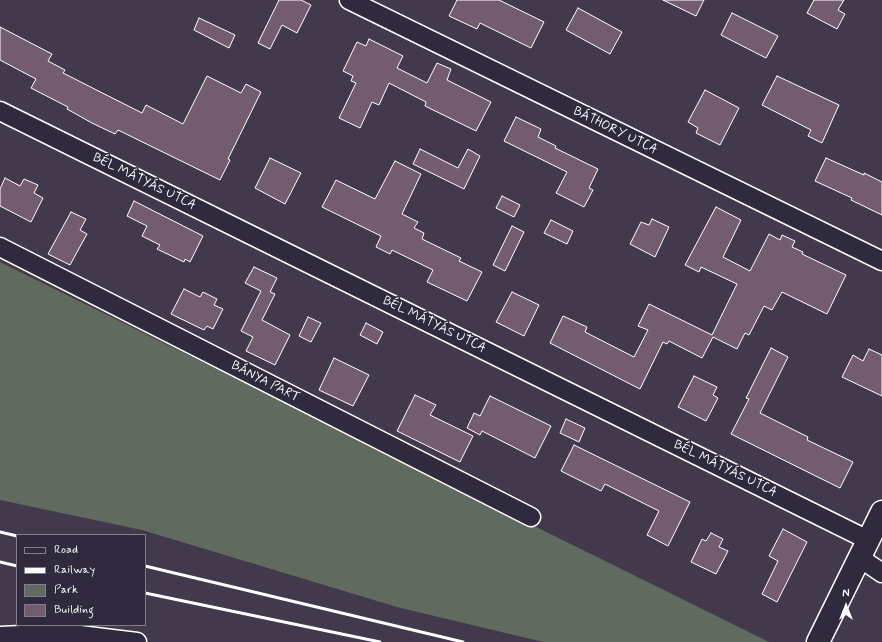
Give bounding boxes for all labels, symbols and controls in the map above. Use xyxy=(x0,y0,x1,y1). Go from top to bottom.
street label: BÁTHORY UTCA xyxy=(570,104,660,158)
street label: BÉL MÁTYÁS UTCA xyxy=(90,150,198,214)
street label: BÉL MÁTYÁS UTCA xyxy=(380,293,488,357)
street label: BÁNYA PART xyxy=(228,358,302,406)
street label: BÉL MÁTYÁS UTCA xyxy=(671,437,779,501)
legend xyxy=(16,534,146,626)
text: Road xyxy=(54,542,78,558)
text: Railway xyxy=(54,562,95,578)
text: Park xyxy=(54,582,78,598)
north arrow xyxy=(826,586,866,626)
text: N xyxy=(842,587,850,601)
text: Building xyxy=(54,602,94,618)

